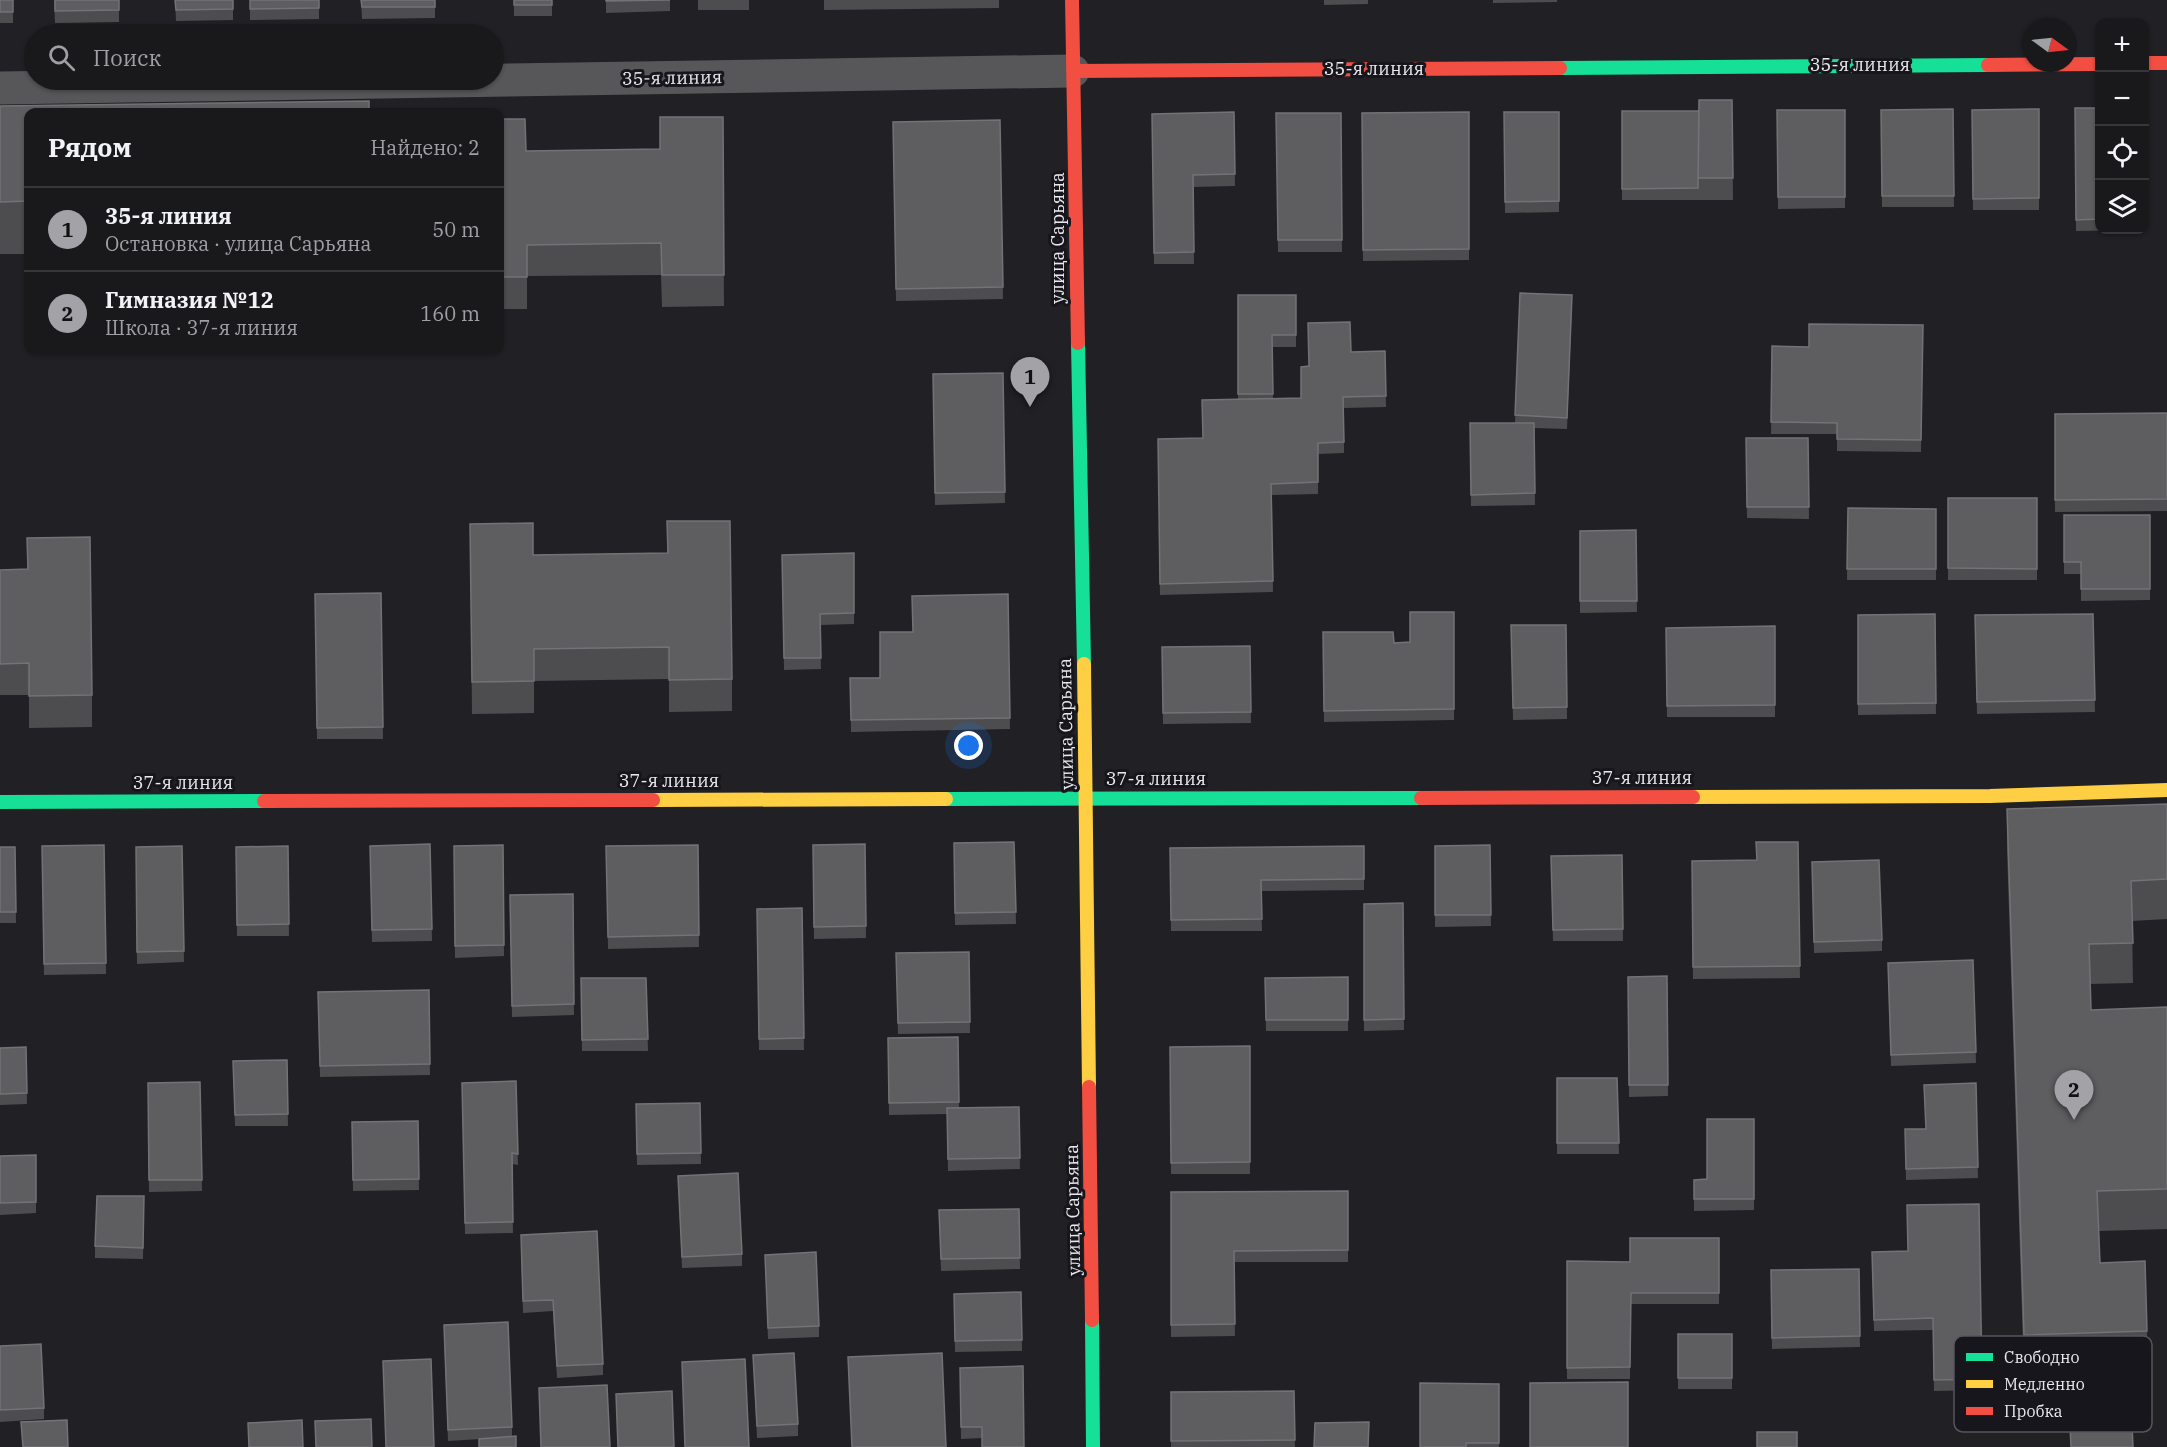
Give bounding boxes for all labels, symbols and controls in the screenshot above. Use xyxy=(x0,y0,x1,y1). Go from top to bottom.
north arrow xyxy=(2023,18,2077,72)
map controls xyxy=(2095,18,2149,234)
button: + xyxy=(2095,18,2149,72)
search box xyxy=(24,24,504,90)
icon: search xyxy=(45,41,78,74)
text: Поиск xyxy=(93,43,161,72)
street label: 35-я линия xyxy=(1810,53,1910,76)
street label: 35-я линия xyxy=(1324,57,1424,80)
street label: 35-я линия xyxy=(622,65,722,90)
button: − xyxy=(2095,72,2149,126)
button: locate xyxy=(2095,126,2149,180)
text: Рядом xyxy=(48,130,132,164)
text: Найдено: 2 xyxy=(371,134,480,161)
street label: улица Сарьяна xyxy=(1046,172,1069,304)
button: layers xyxy=(2095,180,2149,234)
text: 35-я линия xyxy=(105,201,232,230)
text: 1 xyxy=(62,216,74,243)
text: 50 m xyxy=(432,216,480,243)
text: Остановка · улица Сарьяна xyxy=(105,230,371,257)
text: Гимназия №12 xyxy=(105,285,274,314)
text: 2 xyxy=(62,300,74,327)
text: 160 m xyxy=(420,300,480,327)
text: Школа · 37-я линия xyxy=(105,314,298,341)
pin: 1 xyxy=(1010,358,1050,407)
street label: улица Сарьяна xyxy=(1053,658,1078,790)
your location xyxy=(954,731,983,760)
street label: 37-я линия xyxy=(1592,766,1692,789)
street label: 37-я линия xyxy=(1106,767,1206,790)
street label: 37-я линия xyxy=(619,769,719,792)
street label: 37-я линия xyxy=(133,771,233,794)
pin: 2 xyxy=(2054,1070,2094,1120)
street label: улица Сарьяна xyxy=(1060,1144,1085,1276)
legend xyxy=(1954,1336,2152,1432)
text: Свободно xyxy=(2004,1347,2080,1367)
text: Медленно xyxy=(2004,1374,2085,1394)
text: Пробка xyxy=(2004,1401,2063,1421)

